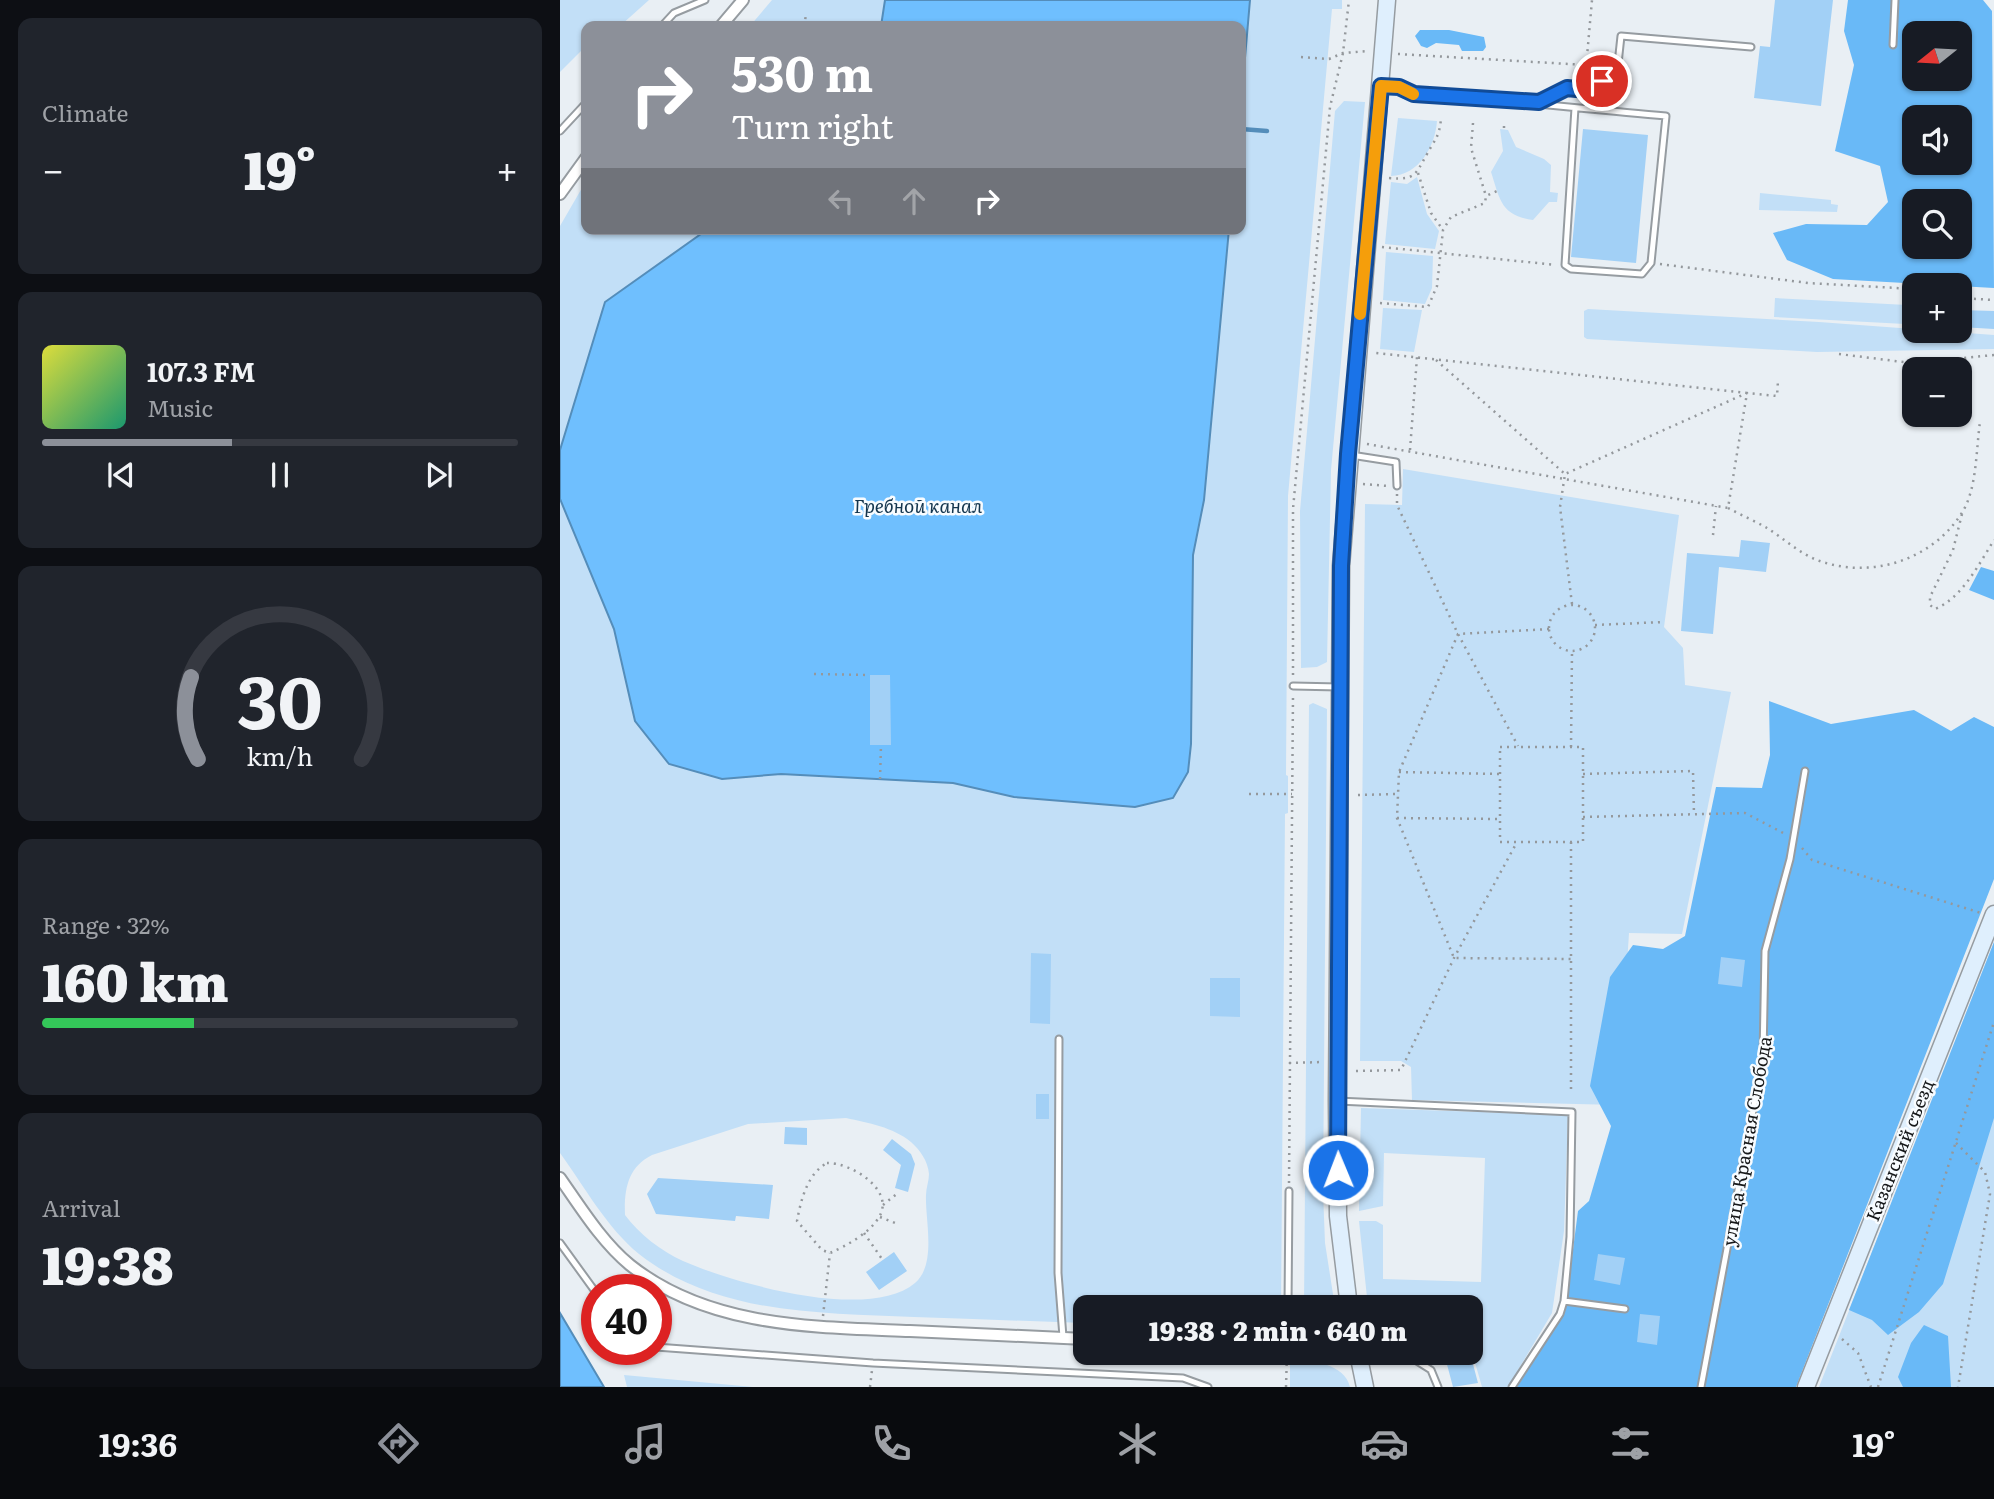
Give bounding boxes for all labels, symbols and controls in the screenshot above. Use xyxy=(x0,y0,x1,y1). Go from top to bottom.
north arrow xyxy=(1902,21,1972,91)
map controls xyxy=(1902,21,1972,427)
text: 530 m xyxy=(731,34,873,107)
icon: right xyxy=(616,49,707,140)
pin xyxy=(1572,51,1632,111)
icon: arrive xyxy=(1583,62,1621,100)
text: Climate xyxy=(42,95,128,129)
text: Turn right xyxy=(731,101,893,149)
button: sound xyxy=(1902,105,1972,175)
text: 19° xyxy=(244,129,316,206)
text: − xyxy=(42,139,64,196)
text: + xyxy=(496,139,518,196)
icon: left xyxy=(822,182,860,220)
icon: ahead xyxy=(895,182,933,220)
icon: right xyxy=(968,182,1006,220)
button: search xyxy=(1902,189,1972,259)
button: + xyxy=(1902,273,1972,343)
text: 107.3 FM xyxy=(147,351,255,390)
button: − xyxy=(1902,357,1972,427)
text: Music xyxy=(147,390,213,424)
icon: previous xyxy=(102,456,140,494)
icon: pause xyxy=(261,456,299,494)
icon: next xyxy=(420,456,458,494)
water label: Гребной канал xyxy=(854,491,983,519)
text: 30 xyxy=(237,644,323,752)
text: km/h xyxy=(247,737,313,774)
text: Range · 32% xyxy=(42,907,170,941)
text: 160 km xyxy=(42,941,229,1018)
street label: улица Красная Слобода xyxy=(1714,1033,1778,1248)
street label: Казанский съезд xyxy=(1858,1075,1940,1225)
position arrow xyxy=(1301,1133,1375,1207)
text: Arrival xyxy=(42,1190,121,1224)
text: 19:38 xyxy=(42,1224,173,1301)
speed limit sign: 40 xyxy=(581,1274,672,1365)
text: 19:38 · 2 min · 640 m xyxy=(1149,1310,1407,1349)
text: 19:36 xyxy=(99,1419,177,1467)
icon: directions xyxy=(374,1419,423,1468)
icon: music xyxy=(621,1419,670,1468)
icon: phone xyxy=(867,1419,916,1468)
icon: climate xyxy=(1113,1419,1162,1468)
icon: car xyxy=(1360,1419,1409,1468)
icon: filters xyxy=(1606,1419,1655,1468)
text: 19° xyxy=(1852,1419,1895,1467)

